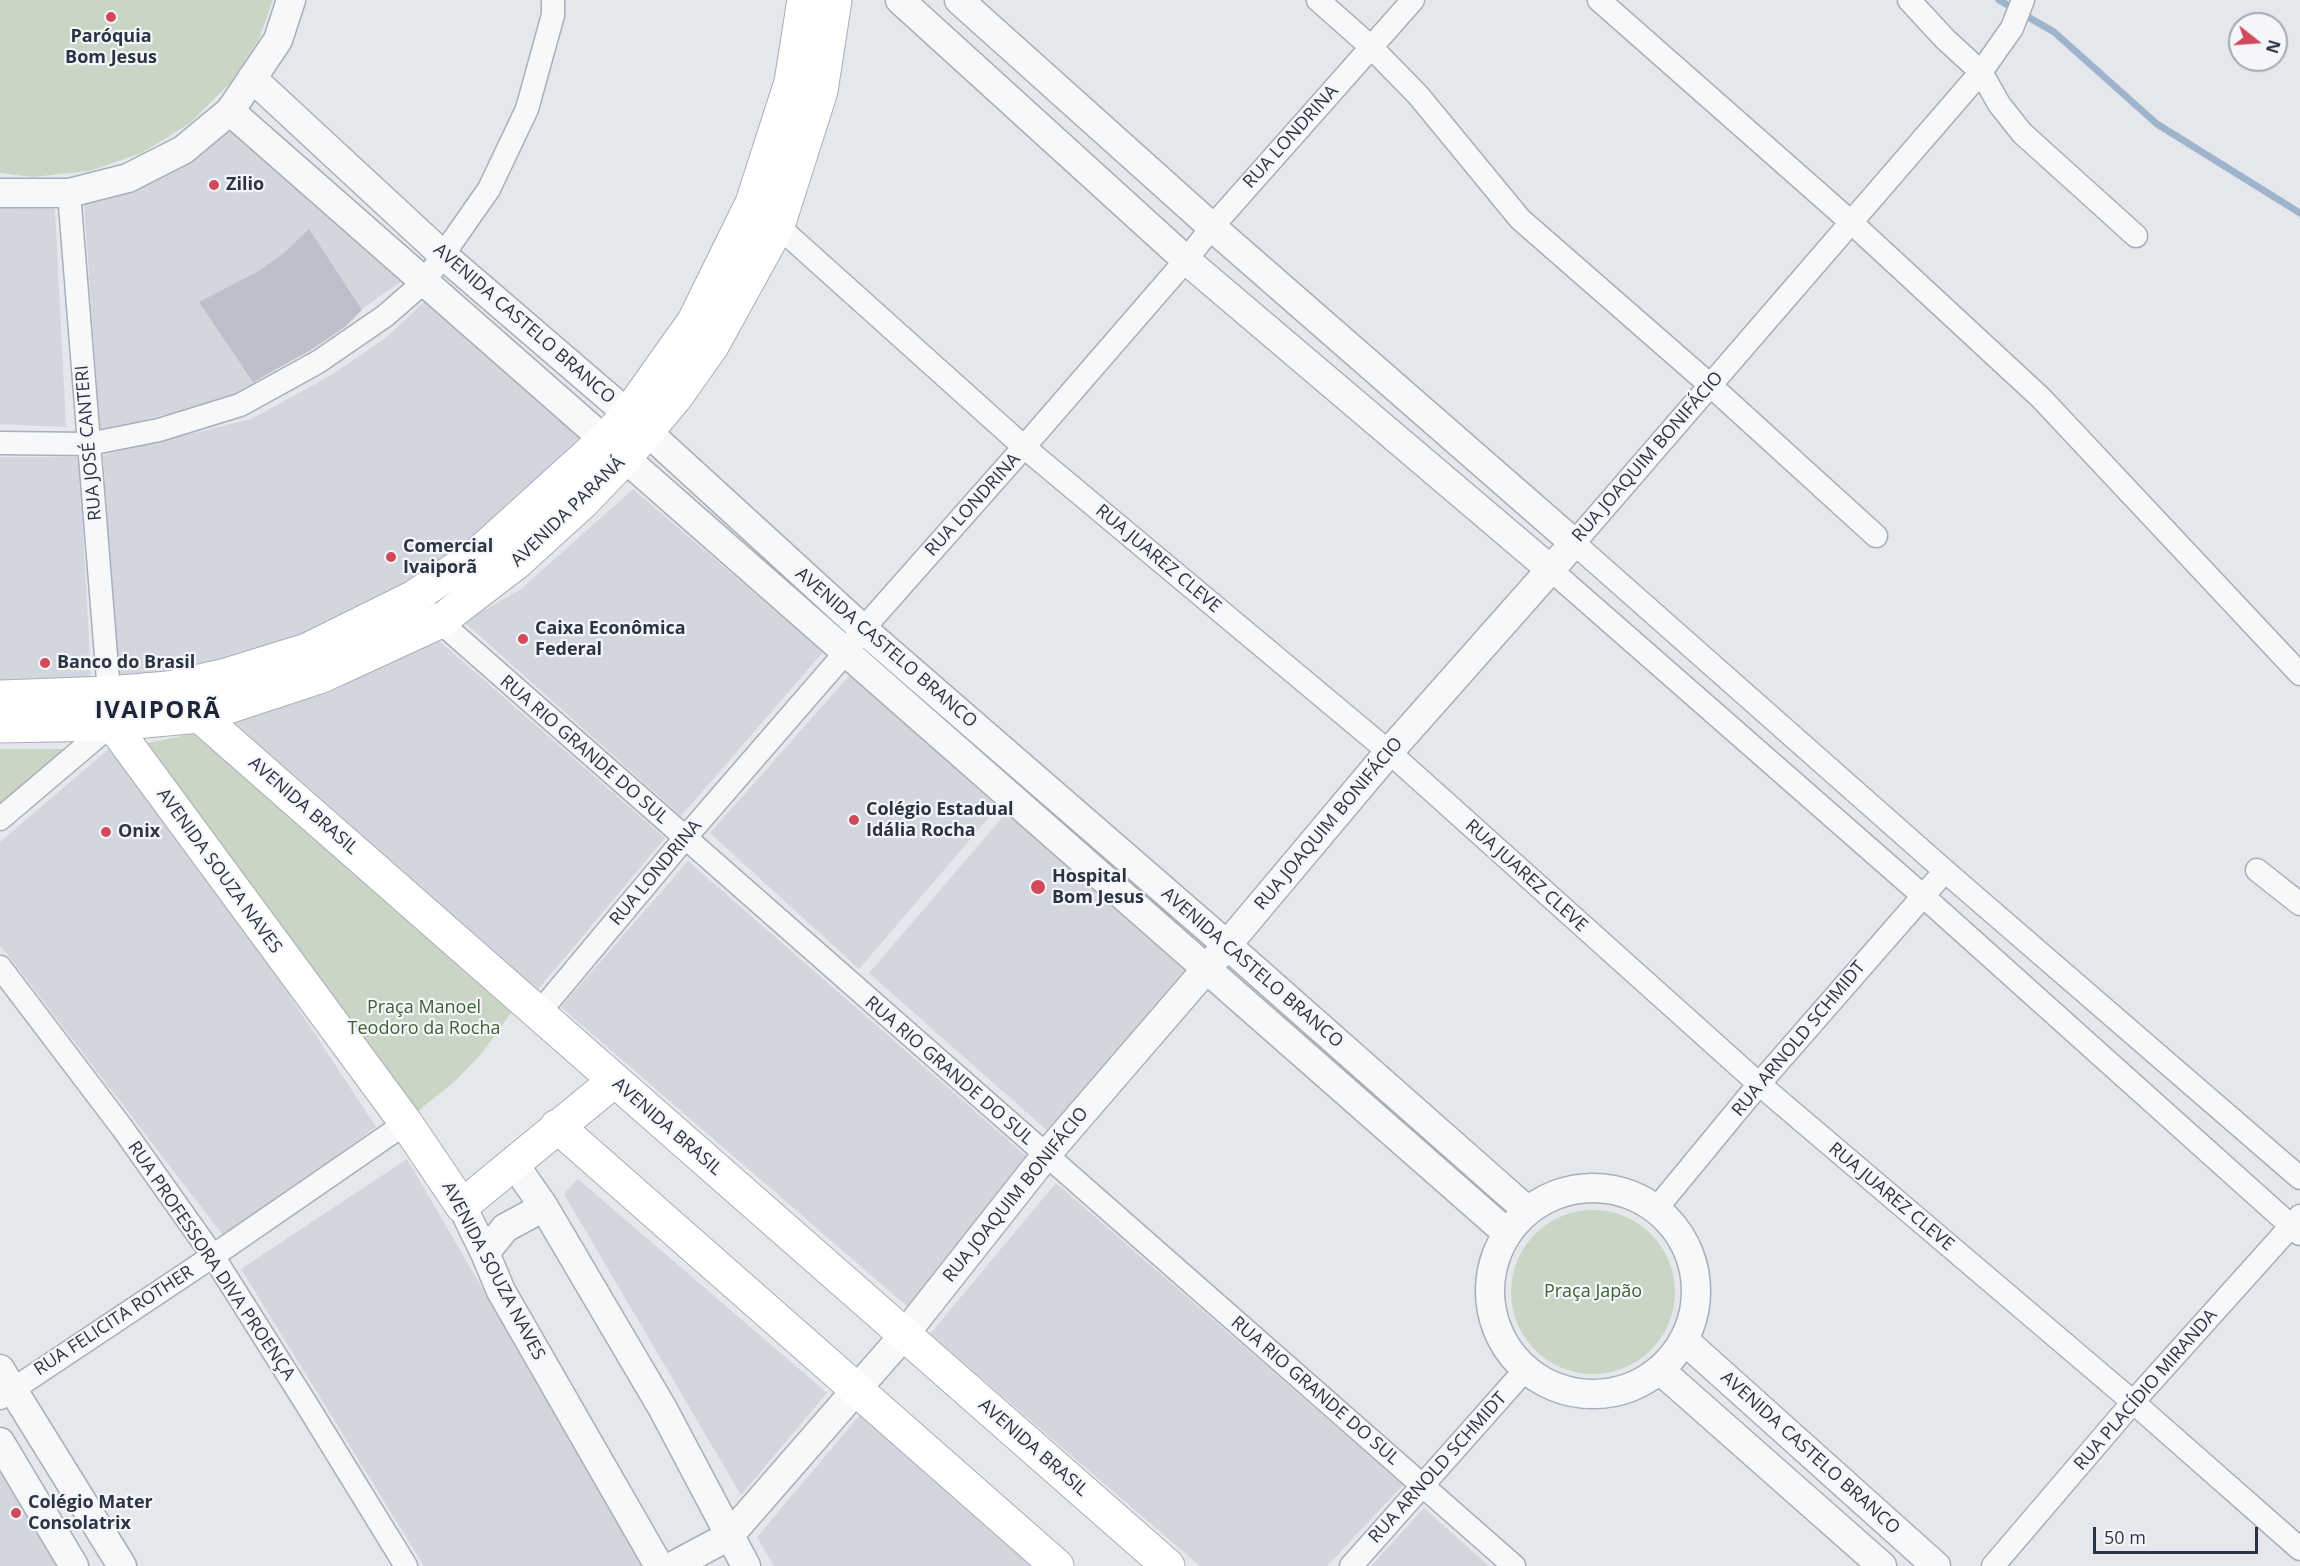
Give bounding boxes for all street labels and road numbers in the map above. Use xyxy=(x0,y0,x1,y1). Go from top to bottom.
street label: RUA LONDRINA xyxy=(1239,81,1343,193)
street label: AVENIDA CASTELO BRANCO xyxy=(429,239,619,409)
street label: RUA JOSÉ CANTERI xyxy=(71,364,107,522)
street label: RUA JOAQUIM BONIFÁCIO xyxy=(1568,367,1728,547)
street label: RUA LONDRINA xyxy=(921,449,1025,561)
street label: AVENIDA PARANÁ xyxy=(507,452,629,572)
street label: RUA JUAREZ CLEVE xyxy=(1091,500,1225,618)
street label: AVENIDA CASTELO BRANCO xyxy=(791,563,981,733)
street label: RUA RIO GRANDE DO SUL xyxy=(495,671,673,829)
street label: RUA JOAQUIM BONIFÁCIO xyxy=(1250,733,1408,915)
street label: AVENIDA BRASIL xyxy=(244,753,362,859)
street label: AVENIDA SOUZA NAVES xyxy=(152,784,286,958)
street label: RUA JUAREZ CLEVE xyxy=(1460,815,1592,937)
street label: RUA LONDRINA xyxy=(606,816,706,930)
street label: AVENIDA CASTELO BRANCO xyxy=(1157,883,1347,1053)
street label: RUA ARNOLD SCHMIDT xyxy=(1728,957,1870,1121)
street label: RUA RIO GRANDE DO SUL xyxy=(860,992,1038,1150)
street label: AVENIDA BRASIL xyxy=(608,1074,726,1180)
street label: RUA JOAQUIM BONIFÁCIO xyxy=(939,1103,1093,1287)
street label: RUA PROFESSORA DIVA PROENÇA xyxy=(123,1137,299,1385)
street label: RUA JUAREZ CLEVE xyxy=(1824,1138,1958,1256)
street label: AVENIDA SOUZA NAVES xyxy=(437,1178,549,1364)
street label: RUA FELICITA ROTHER xyxy=(30,1261,198,1381)
street label: RUA PLACÍDIO MIRANDA xyxy=(2070,1305,2222,1475)
street label: RUA RIO GRANDE DO SUL xyxy=(1226,1312,1404,1470)
street label: AVENIDA CASTELO BRANCO xyxy=(1716,1367,1904,1539)
street label: RUA ARNOLD SCHMIDT xyxy=(1364,1388,1512,1548)
street label: AVENIDA BRASIL xyxy=(974,1395,1092,1501)

